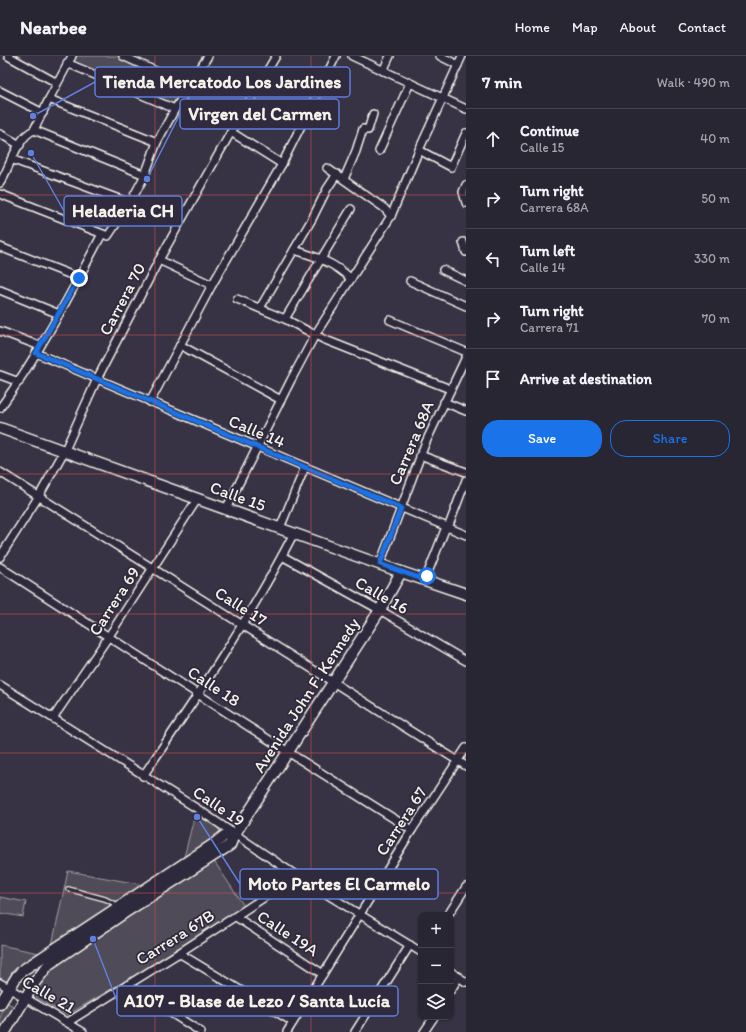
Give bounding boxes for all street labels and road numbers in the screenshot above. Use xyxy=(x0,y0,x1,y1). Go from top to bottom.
street label: Carrera 70 xyxy=(95,259,149,339)
street label: Carrera 68A xyxy=(384,398,438,488)
street label: Calle 14 xyxy=(226,410,288,452)
street label: Calle 15 xyxy=(207,477,269,515)
street label: Carrera 69 xyxy=(84,563,144,639)
street label: Calle 16 xyxy=(352,572,412,618)
street label: Calle 17 xyxy=(211,582,271,630)
street label: Avenida John F. Kennedy xyxy=(248,614,364,776)
street label: Calle 18 xyxy=(184,662,244,710)
street label: Calle 19 xyxy=(189,781,249,831)
street label: Carrera 67 xyxy=(371,782,431,859)
street label: Carrera 67B xyxy=(132,905,218,969)
street label: Calle 19A xyxy=(254,906,322,960)
street label: Calle 21 xyxy=(19,971,79,1017)

